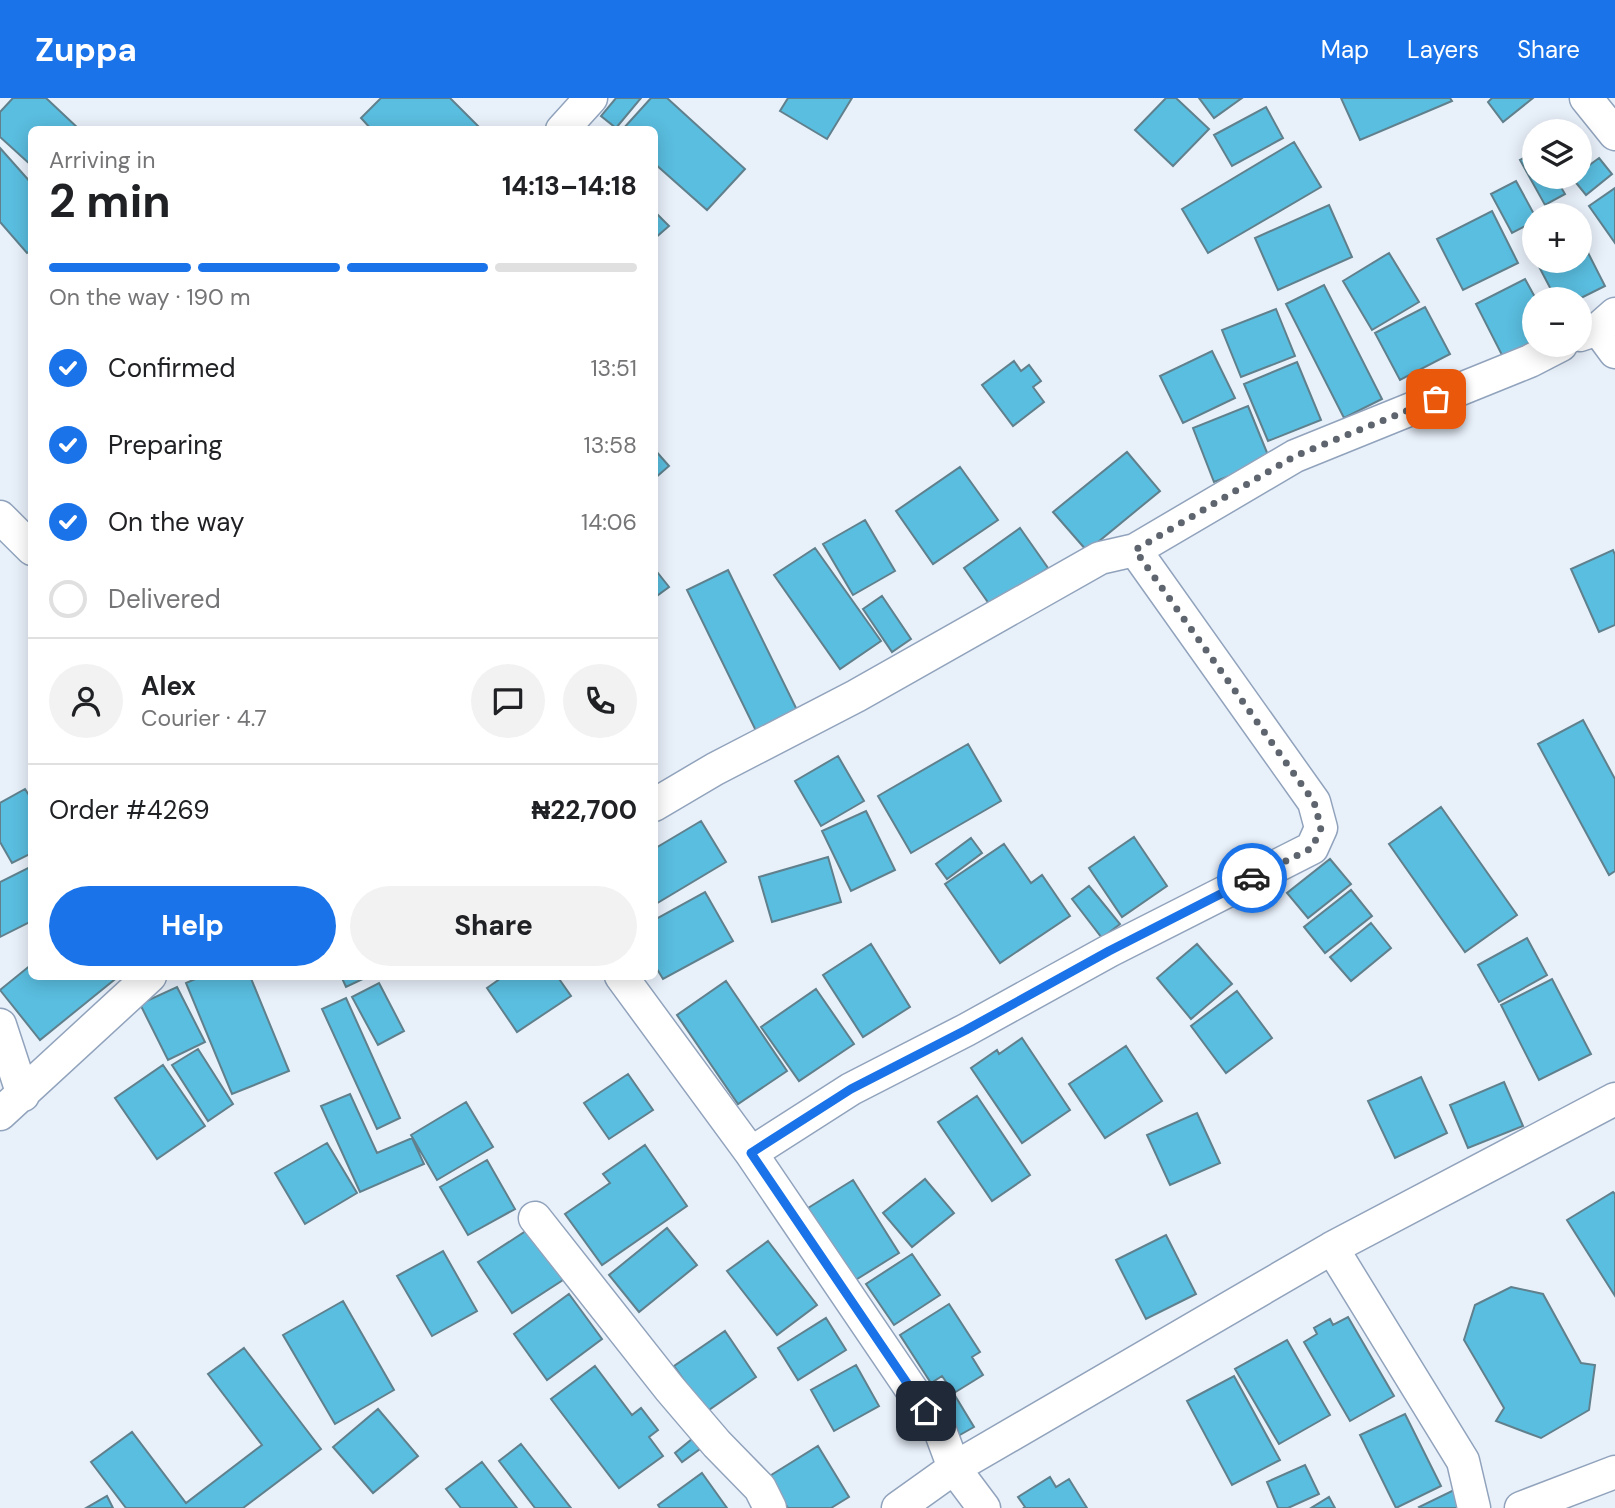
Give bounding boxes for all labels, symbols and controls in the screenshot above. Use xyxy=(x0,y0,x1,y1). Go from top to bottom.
text: Zuppa xyxy=(35,28,137,71)
text: Map xyxy=(1321,34,1369,65)
text: Layers xyxy=(1407,34,1479,65)
text: Share xyxy=(1517,34,1580,65)
map controls xyxy=(1522,119,1592,357)
button: layers xyxy=(1522,119,1592,189)
text: Arriving in xyxy=(49,145,155,175)
text: 14:13–14:18 xyxy=(502,169,637,203)
text: 2 min xyxy=(49,171,171,231)
button: + xyxy=(1522,203,1592,273)
text: On the way · 190 m xyxy=(49,282,250,312)
button: − xyxy=(1522,287,1592,357)
icon: check xyxy=(49,349,87,387)
text: Confirmed xyxy=(108,351,235,385)
text: 13:51 xyxy=(590,353,637,383)
pin xyxy=(1406,369,1466,429)
icon: bag xyxy=(1417,380,1455,418)
icon: check xyxy=(49,426,87,464)
text: Preparing xyxy=(108,428,223,462)
text: 13:58 xyxy=(584,430,637,460)
icon: check xyxy=(49,503,87,541)
text: On the way xyxy=(108,505,244,539)
text: 14:06 xyxy=(581,507,637,537)
text: Delivered xyxy=(108,582,221,616)
button: person xyxy=(49,664,123,738)
button: chat xyxy=(471,664,545,738)
button: phone xyxy=(563,664,637,738)
text: Alex xyxy=(141,669,196,703)
text: Courier · 4.7 xyxy=(141,703,267,733)
text: Order #4269 xyxy=(49,793,210,827)
text: ₦22,700 xyxy=(531,793,637,827)
courier xyxy=(1217,843,1287,913)
icon: car xyxy=(1233,859,1271,897)
button: Help xyxy=(49,886,336,966)
button: Share xyxy=(350,886,637,966)
pin xyxy=(896,1381,956,1441)
icon: home xyxy=(907,1392,945,1430)

